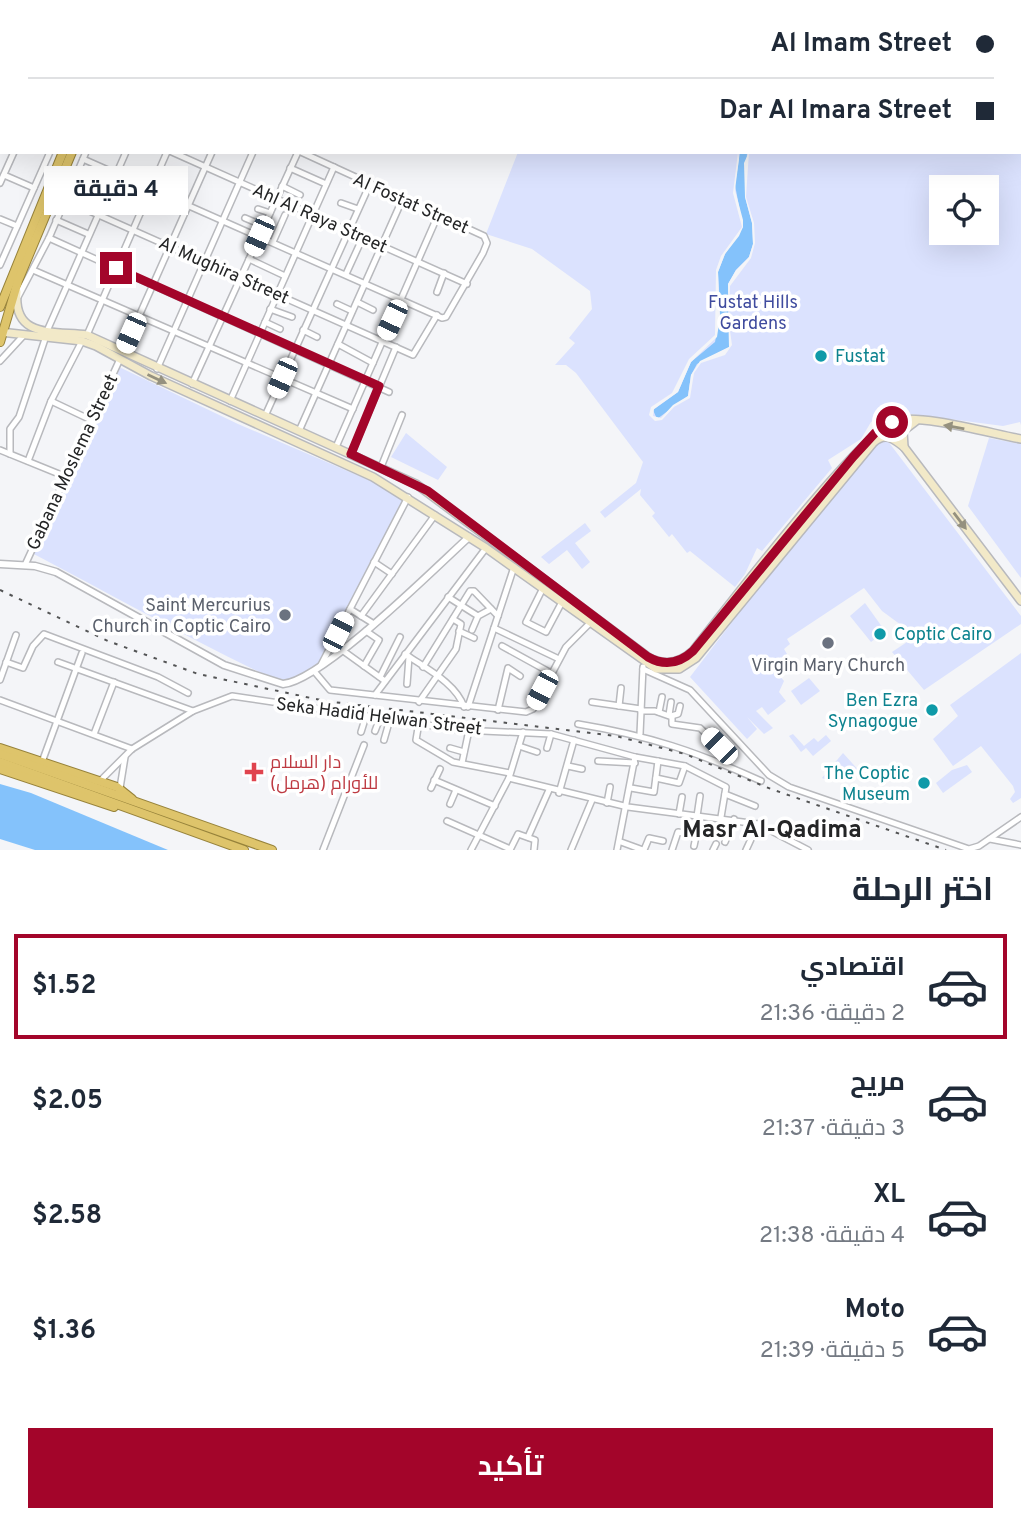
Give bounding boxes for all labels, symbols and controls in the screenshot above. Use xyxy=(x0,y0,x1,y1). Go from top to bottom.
text: Al Imam Street xyxy=(770,28,952,61)
text: Dar Al Imara Street xyxy=(719,95,952,128)
callout: 4 دقيقة xyxy=(44,166,188,216)
street label: Al Fostat Street xyxy=(349,169,472,240)
map controls xyxy=(929,175,999,245)
button: locate xyxy=(929,175,999,245)
text: 4 دقيقة xyxy=(73,176,159,205)
street label: Ahl Al Raya Street xyxy=(248,179,390,259)
car xyxy=(241,213,278,259)
street label: Al Mughira Street xyxy=(155,232,292,310)
route end xyxy=(100,252,132,284)
park label: Fustat Hills Gardens xyxy=(708,292,798,336)
car xyxy=(374,297,411,343)
car xyxy=(113,310,150,356)
place label: Fustat xyxy=(835,346,886,369)
marker: Fustat xyxy=(813,348,829,364)
car xyxy=(264,355,301,401)
street label: Gabana Moslema Street xyxy=(22,371,124,554)
one-way arrow xyxy=(146,373,167,384)
route start xyxy=(876,406,908,438)
one-way arrow xyxy=(943,421,965,432)
one-way arrow xyxy=(953,512,967,530)
place label: Saint Mercurius Church in Coptic Cairo xyxy=(92,595,271,639)
marker: Saint Mercurius Church in Coptic Cairo xyxy=(277,607,293,623)
car xyxy=(320,609,357,655)
place label: Coptic Cairo xyxy=(894,624,992,647)
marker: Coptic Cairo xyxy=(872,626,888,642)
marker: Virgin Mary Church xyxy=(820,635,836,651)
place label: Virgin Mary Church xyxy=(751,655,905,678)
car xyxy=(523,667,562,713)
place label: Ben Ezra Synagogue xyxy=(828,690,918,734)
street label: Seka Hadid Helwan Street xyxy=(275,693,483,742)
marker: Ben Ezra Synagogue xyxy=(924,702,940,718)
car xyxy=(697,724,742,768)
place label: دار السلام للأورام (هرمل) xyxy=(270,752,378,796)
marker: دار السلام للأورام (هرمل) xyxy=(244,762,264,782)
place label: The Coptic Museum xyxy=(823,763,910,807)
marker: The Coptic Museum xyxy=(916,775,932,791)
district label: Masr Al-Qadima xyxy=(682,816,862,846)
text: اختر الرحلة xyxy=(852,872,993,912)
text: اقتصادي xyxy=(800,952,905,985)
icon: car xyxy=(926,955,989,1018)
text: $1.52 xyxy=(32,970,96,1003)
text: 2 دقيقة · 21:36 xyxy=(759,1000,905,1029)
text: مريح xyxy=(850,1067,905,1100)
icon: car xyxy=(926,1070,989,1133)
text: $2.05 xyxy=(32,1085,103,1118)
text: 3 دقيقة · 21:37 xyxy=(762,1115,905,1144)
text: XL xyxy=(873,1179,905,1212)
icon: car xyxy=(926,1185,989,1248)
text: $2.58 xyxy=(32,1200,102,1233)
text: 4 دقيقة · 21:38 xyxy=(759,1222,905,1251)
text: Moto xyxy=(845,1294,905,1327)
icon: car xyxy=(926,1300,989,1363)
text: $1.36 xyxy=(32,1315,96,1348)
text: 5 دقيقة · 21:39 xyxy=(760,1337,905,1366)
button: تأكيد xyxy=(28,1428,993,1508)

